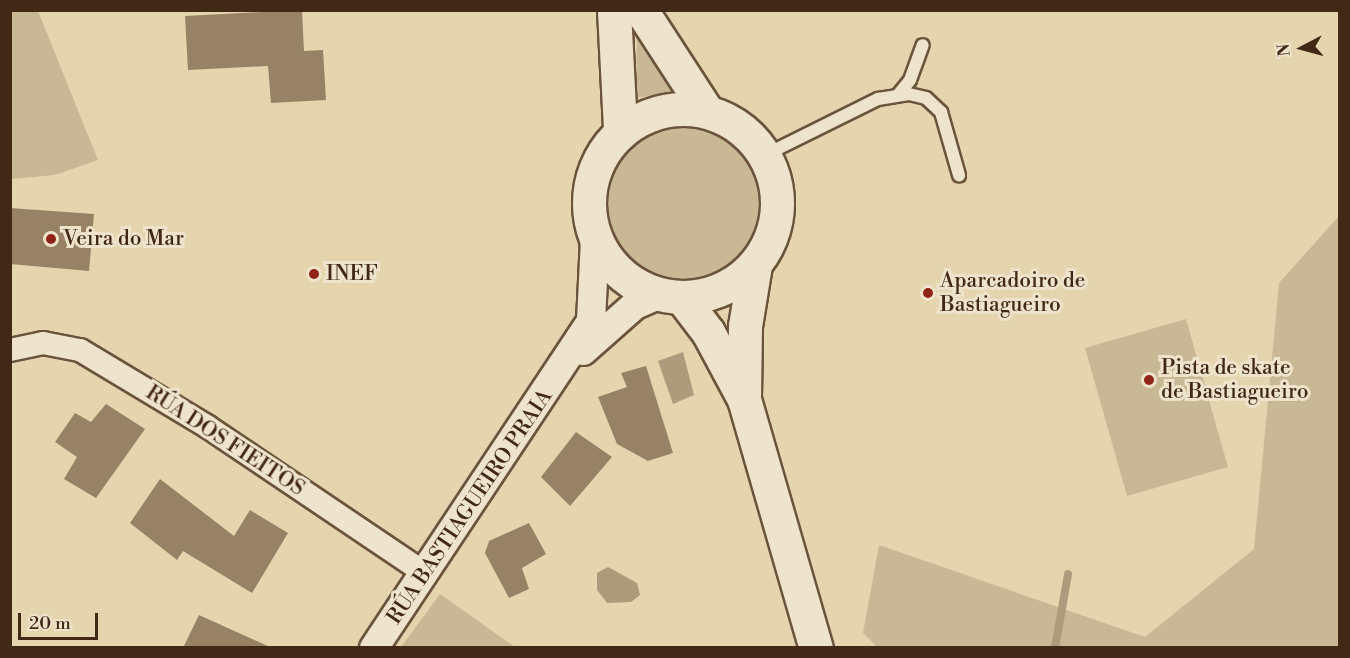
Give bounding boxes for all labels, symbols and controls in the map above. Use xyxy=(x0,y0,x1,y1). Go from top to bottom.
north arrow xyxy=(1272,18,1332,78)
text: N xyxy=(1273,43,1295,57)
place label: Veira do Mar xyxy=(63,226,184,252)
marker: Veira do Mar xyxy=(44,232,58,246)
place label: INEF xyxy=(326,261,378,287)
marker: INEF xyxy=(307,267,321,281)
place label: Aparcadoiro de Bastiagueiro xyxy=(940,268,1085,318)
marker: Aparcadoiro de Bastiagueiro xyxy=(921,286,935,300)
place label: Pista de skate de Bastiagueiro xyxy=(1161,355,1309,405)
marker: Pista de skate de Bastiagueiro xyxy=(1142,373,1156,387)
street label: RÚA DOS FIEITOS xyxy=(141,380,309,502)
street label: RÚA BASTIAGUEIRO PRAIA xyxy=(382,385,558,629)
scale bar xyxy=(21,601,100,639)
text: 20 m xyxy=(29,612,71,635)

